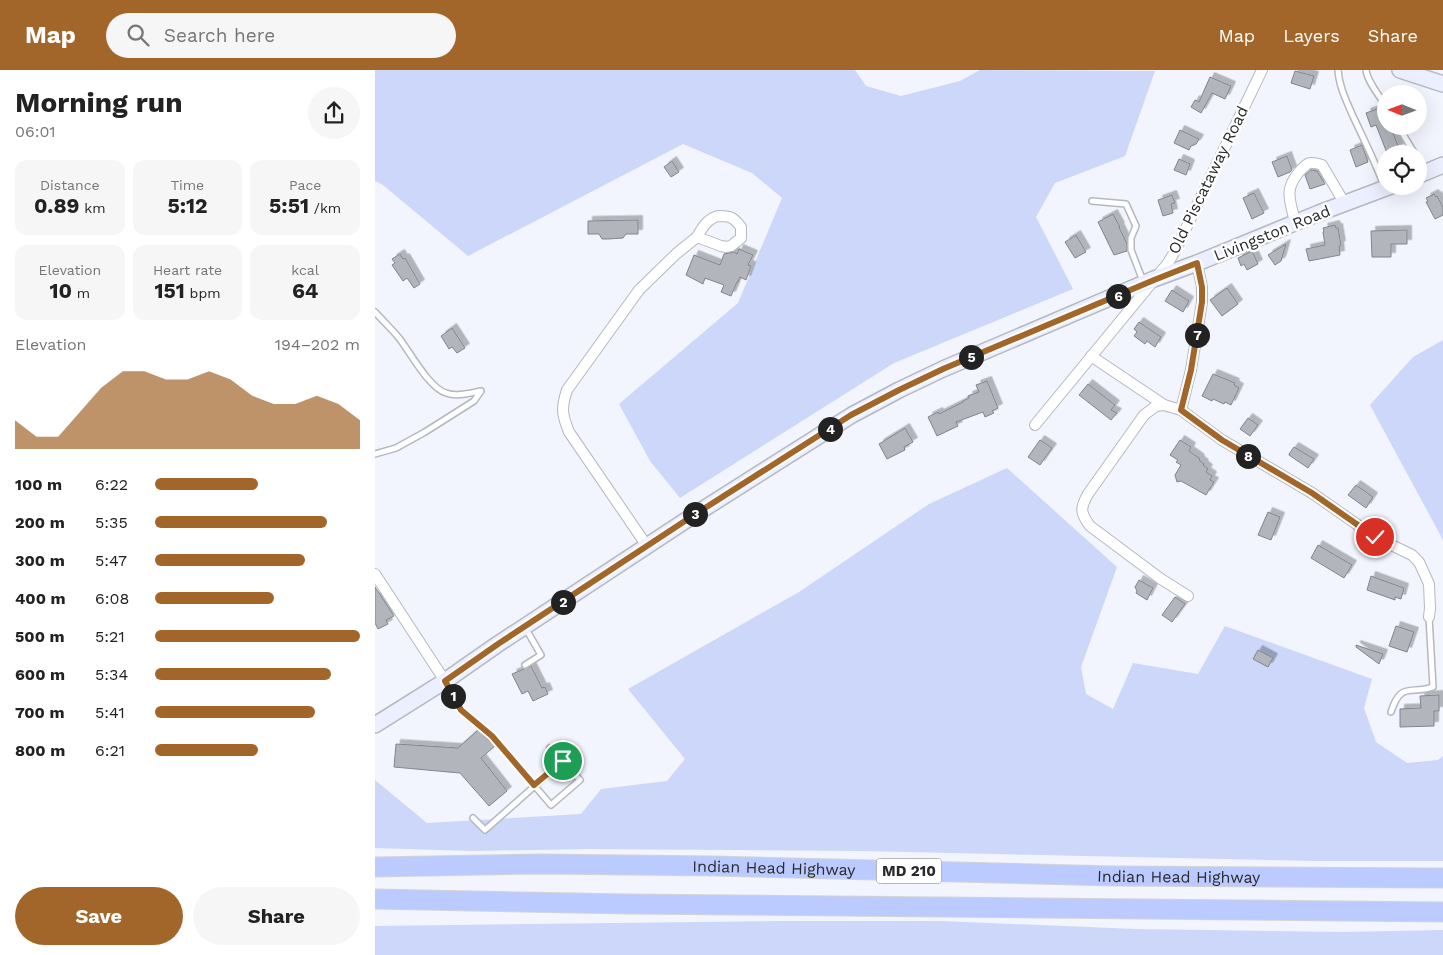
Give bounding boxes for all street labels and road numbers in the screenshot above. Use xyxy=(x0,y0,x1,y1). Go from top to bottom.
street label: Old Piscataway Road xyxy=(1164,103,1252,257)
street label: Livingston Road xyxy=(1211,201,1333,265)
street label: Indian Head Highway xyxy=(692,856,856,879)
road number: MD 210 xyxy=(877,858,941,884)
street label: Indian Head Highway xyxy=(1097,866,1261,886)

